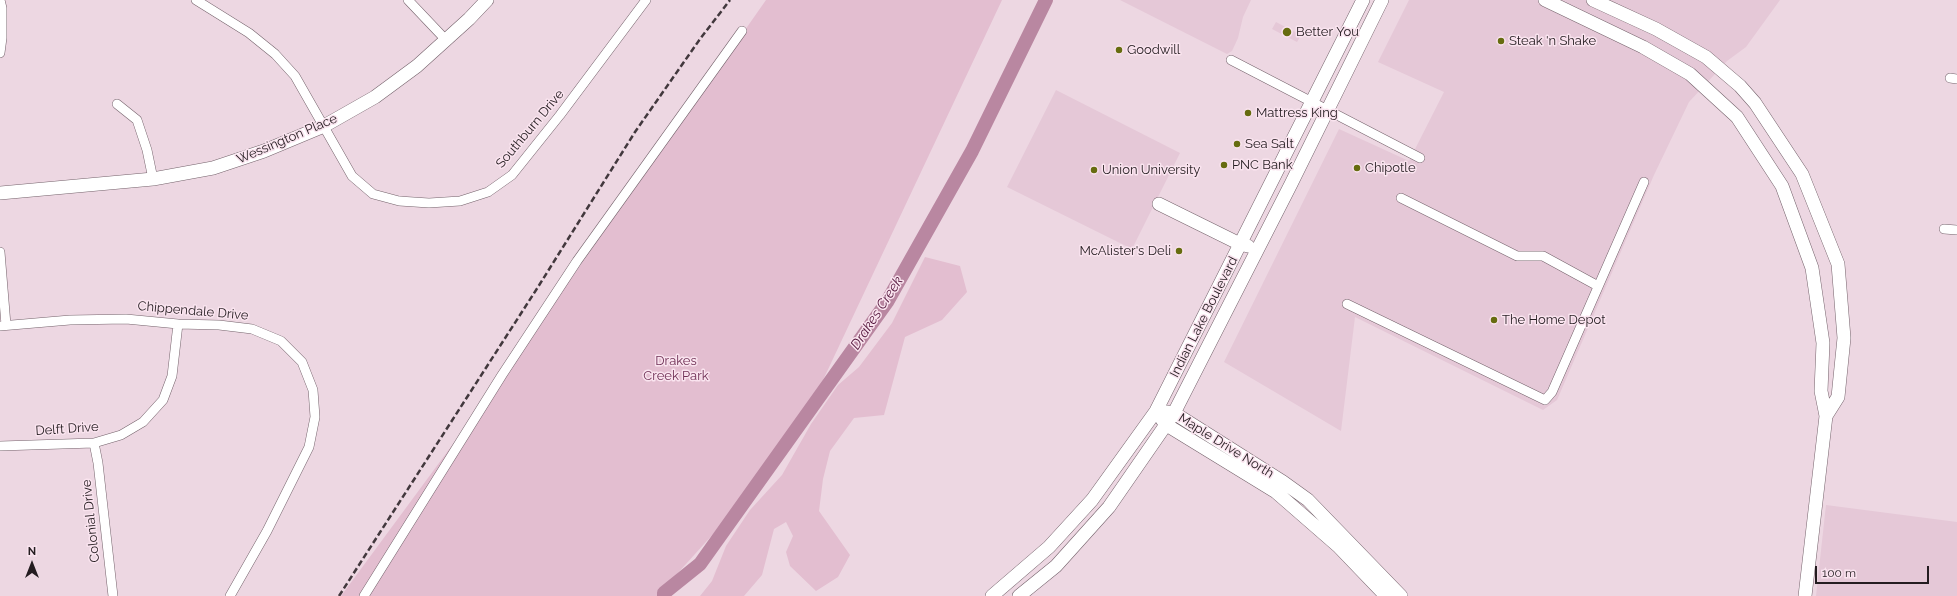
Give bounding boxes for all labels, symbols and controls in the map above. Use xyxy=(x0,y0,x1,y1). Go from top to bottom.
place label: Better You xyxy=(1296,24,1359,40)
marker: Better You xyxy=(1281,26,1293,38)
place label: Steak 'n Shake xyxy=(1509,33,1596,49)
marker: Steak 'n Shake xyxy=(1496,36,1506,46)
place label: Goodwill xyxy=(1127,42,1180,58)
marker: Goodwill xyxy=(1114,45,1124,55)
street label: Southburn Drive xyxy=(493,87,567,171)
place label: Mattress King xyxy=(1256,105,1338,121)
marker: Mattress King xyxy=(1243,108,1253,118)
street label: Wessington Place xyxy=(234,111,340,167)
place label: Sea Salt xyxy=(1245,136,1294,152)
marker: Sea Salt xyxy=(1232,139,1242,149)
place label: PNC Bank xyxy=(1232,157,1293,173)
marker: PNC Bank xyxy=(1219,160,1229,170)
place label: Chipotle xyxy=(1365,160,1416,176)
place label: Union University xyxy=(1102,162,1200,178)
marker: Chipotle xyxy=(1352,163,1362,173)
marker: Union University xyxy=(1089,165,1099,175)
place label: McAlister's Deli xyxy=(1079,243,1171,259)
marker: McAlister's Deli xyxy=(1174,246,1184,256)
street label: Indian Lake Boulevard xyxy=(1167,254,1241,380)
water label: Drakes Creek xyxy=(847,273,907,353)
street label: Chippendale Drive xyxy=(137,298,249,324)
place label: The Home Depot xyxy=(1502,312,1606,328)
marker: The Home Depot xyxy=(1489,315,1499,325)
park label: Drakes Creek Park xyxy=(643,353,709,384)
street label: Maple Drive North xyxy=(1175,410,1277,482)
street label: Delft Drive xyxy=(35,419,99,439)
street label: Colonial Drive xyxy=(79,479,103,563)
north arrow xyxy=(12,544,52,584)
text: N xyxy=(28,545,36,558)
scale bar xyxy=(1817,558,1931,584)
text: 100 m xyxy=(1822,566,1856,580)

